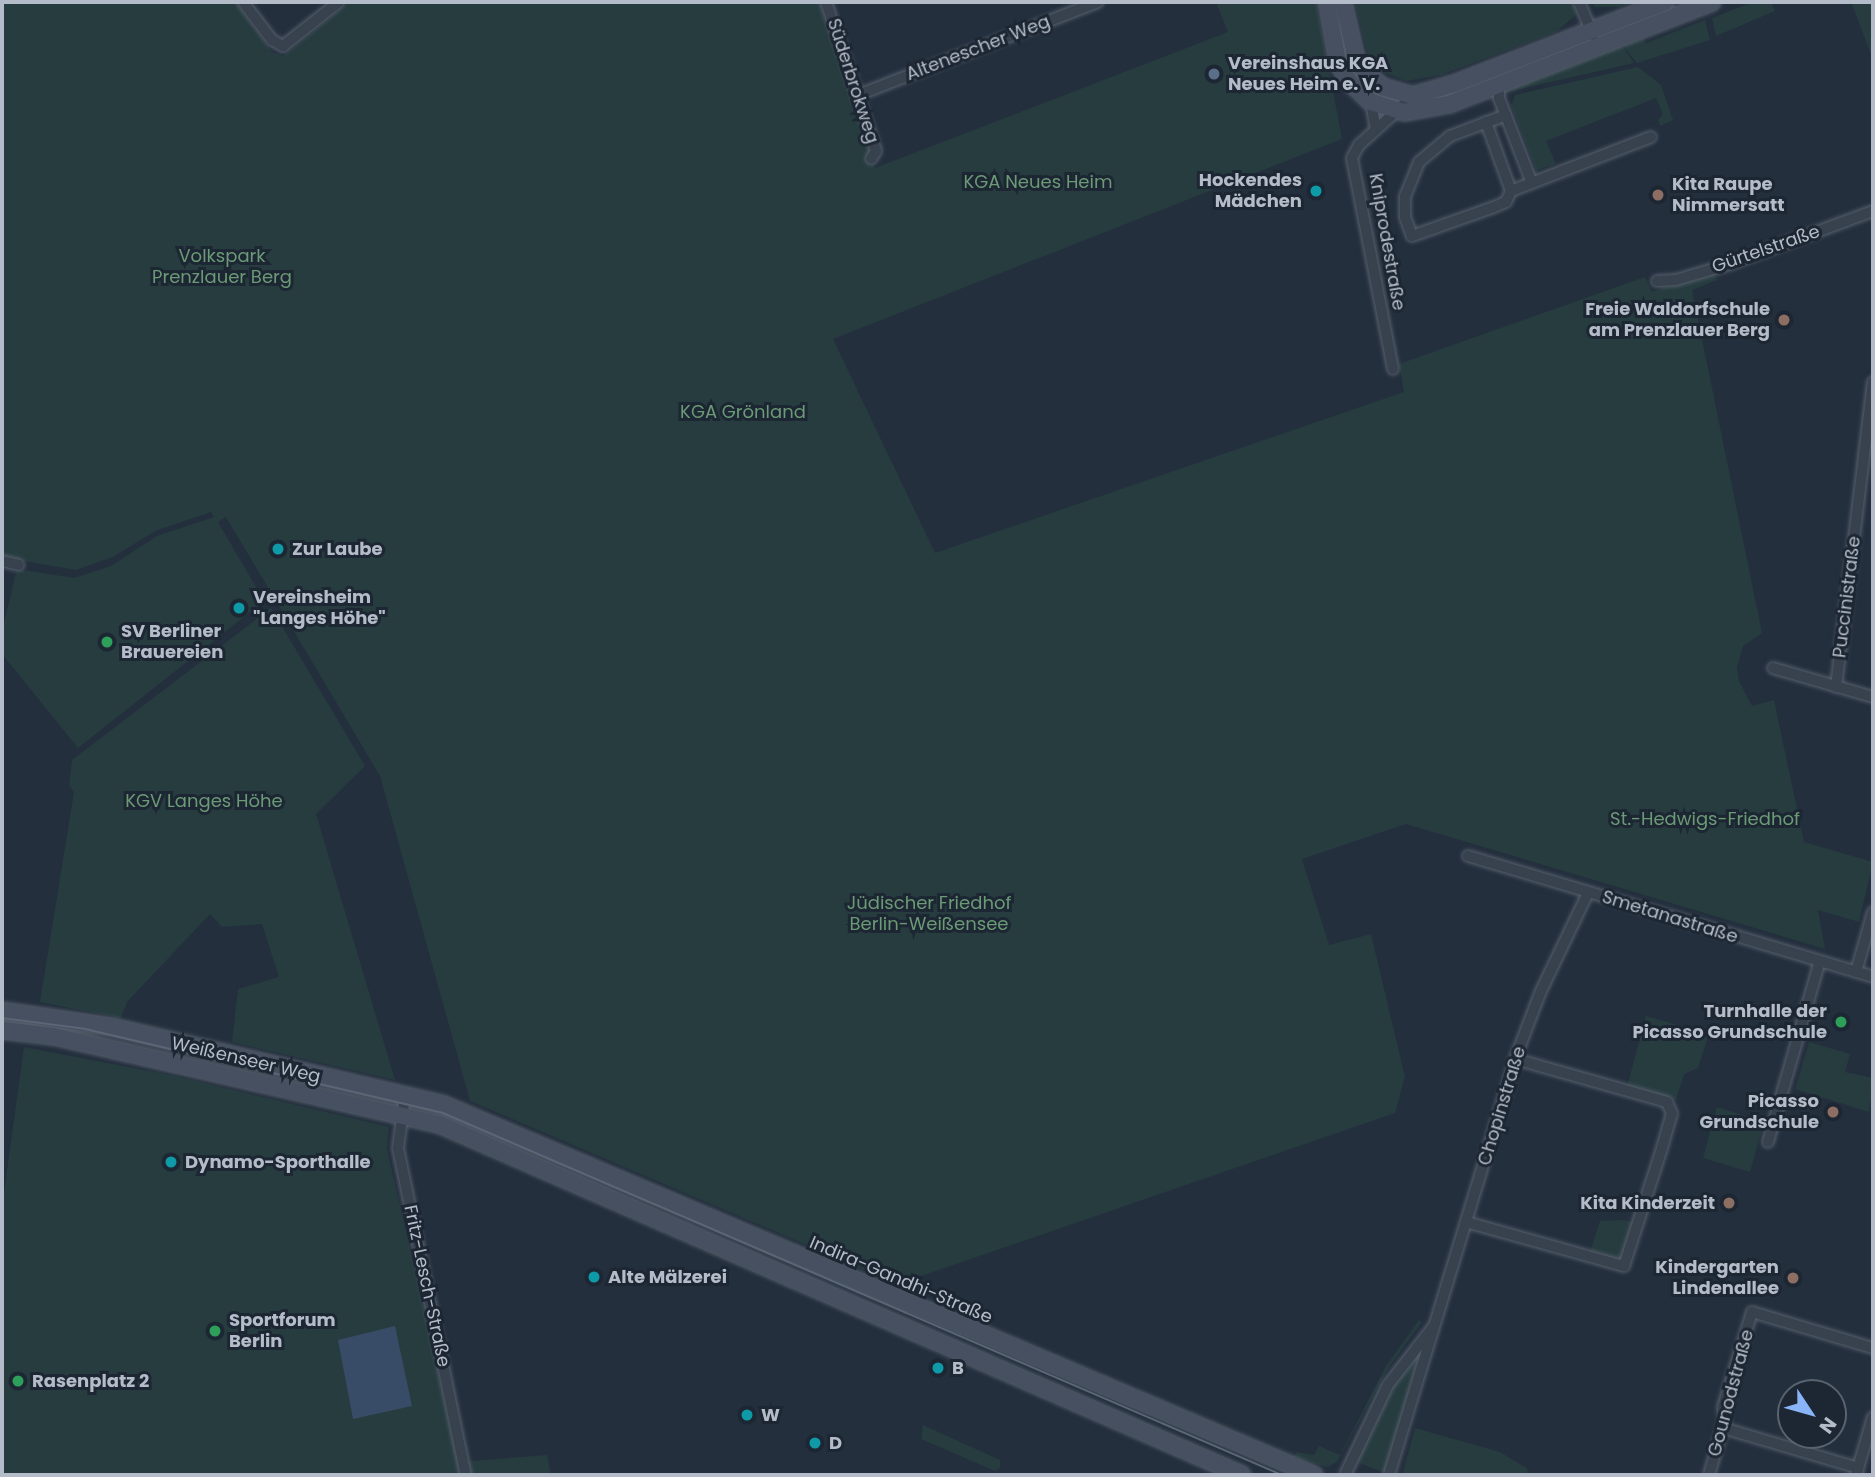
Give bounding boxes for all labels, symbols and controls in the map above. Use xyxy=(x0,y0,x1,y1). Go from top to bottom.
street label: Altenescher Weg xyxy=(903,11,1053,85)
street label: Süderbrokweg xyxy=(823,16,883,146)
place label: Vereinshaus KGA Neues Heim e. V. xyxy=(1228,53,1388,96)
marker: Vereinshaus KGA Neues Heim e. V. xyxy=(1206,66,1222,82)
place label: Hockendes Mädchen xyxy=(1199,170,1302,212)
park label: KGA Neues Heim xyxy=(963,171,1113,193)
street label: Kniprodestraße xyxy=(1364,172,1410,312)
place label: Kita Raupe Nimmersatt xyxy=(1672,174,1785,216)
marker: Hockendes Mädchen xyxy=(1308,183,1324,199)
marker: Kita Raupe Nimmersatt xyxy=(1650,187,1666,203)
street label: Gürtelstraße xyxy=(1709,220,1823,278)
park label: Volkspark Prenzlauer Berg xyxy=(152,246,292,288)
place label: Freie Waldorfschule am Prenzlauer Berg xyxy=(1585,299,1770,342)
marker: Freie Waldorfschule am Prenzlauer Berg xyxy=(1776,312,1792,328)
park label: KGA Grönland xyxy=(680,401,806,423)
street label: Puccinistraße xyxy=(1829,535,1865,659)
place label: Zur Laube xyxy=(292,538,383,560)
marker: Zur Laube xyxy=(270,541,286,557)
place label: Vereinsheim "Langes Höhe" xyxy=(253,587,386,630)
marker: Vereinsheim "Langes Höhe" xyxy=(231,600,247,616)
place label: SV Berliner Brauereien xyxy=(121,621,223,664)
marker: SV Berliner Brauereien xyxy=(99,634,115,650)
park label: KGV Langes Höhe xyxy=(125,790,283,812)
park label: St.-Hedwigs-Friedhof xyxy=(1610,808,1800,830)
street label: Smetanastraße xyxy=(1599,886,1741,948)
park label: Jüdischer Friedhof Berlin-Weißensee xyxy=(847,893,1011,936)
place label: Turnhalle der Picasso Grundschule xyxy=(1632,1001,1827,1044)
marker: Turnhalle der Picasso Grundschule xyxy=(1833,1014,1849,1030)
street label: Weißenseer Weg xyxy=(169,1032,323,1088)
street label: Chopinstraße xyxy=(1474,1044,1530,1168)
place label: Picasso Grundschule xyxy=(1699,1091,1819,1134)
marker: Picasso Grundschule xyxy=(1825,1104,1841,1120)
place label: Dynamo-Sporthalle xyxy=(185,1151,371,1173)
marker: Dynamo-Sporthalle xyxy=(163,1154,179,1170)
place label: Kita Kinderzeit xyxy=(1580,1192,1715,1214)
marker: Kita Kinderzeit xyxy=(1721,1195,1737,1211)
street label: Fritz-Lesch-Straße xyxy=(399,1203,455,1369)
street label: Indira-Gandhi-Straße xyxy=(806,1232,996,1328)
place label: Kindergarten Lindenallee xyxy=(1655,1257,1779,1300)
place label: Alte Mälzerei xyxy=(608,1266,727,1288)
marker: Alte Mälzerei xyxy=(586,1269,602,1285)
marker: Kindergarten Lindenallee xyxy=(1785,1270,1801,1286)
place label: Sportforum Berlin xyxy=(229,1310,336,1352)
marker: Sportforum Berlin xyxy=(207,1323,223,1339)
street label: Gounodstraße xyxy=(1704,1327,1758,1459)
place label: B xyxy=(952,1357,964,1379)
marker: B xyxy=(930,1360,946,1376)
place label: Rasenplatz 2 xyxy=(32,1370,149,1392)
marker: Rasenplatz 2 xyxy=(10,1373,26,1389)
north arrow xyxy=(1777,1379,1847,1449)
place label: W xyxy=(761,1404,780,1426)
marker: W xyxy=(739,1407,755,1423)
text: N xyxy=(1813,1412,1843,1439)
place label: D xyxy=(829,1432,842,1454)
marker: D xyxy=(807,1435,823,1451)

